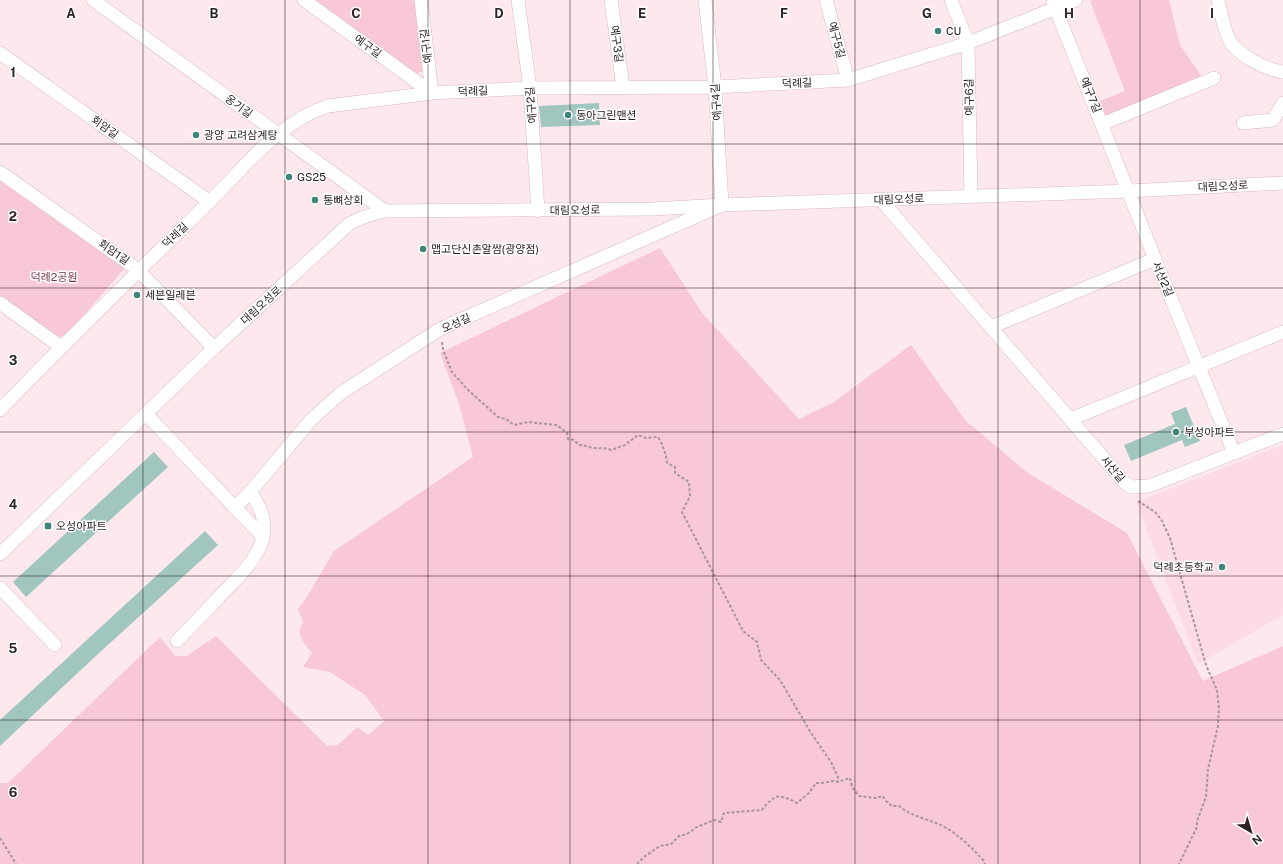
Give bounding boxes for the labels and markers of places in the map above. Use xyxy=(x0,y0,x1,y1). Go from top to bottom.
place label: CU xyxy=(946,25,961,37)
marker: CU xyxy=(933,26,943,36)
place label: 동아그린맨션 xyxy=(576,109,637,121)
marker: 동아그린맨션 xyxy=(563,110,573,120)
place label: 광양 고려삼계탕 xyxy=(204,129,278,141)
marker: 광양 고려삼계탕 xyxy=(191,130,201,140)
place label: GS25 xyxy=(297,171,326,183)
marker: GS25 xyxy=(284,172,294,182)
place label: 통뼈상회 xyxy=(323,194,363,206)
marker: 통뼈상회 xyxy=(310,195,320,205)
place label: 맵고단신촌알쌈(광양점) xyxy=(431,243,539,255)
marker: 맵고단신촌알쌈(광양점) xyxy=(418,244,428,254)
place label: 세븐일레븐 xyxy=(145,289,196,301)
marker: 세븐일레븐 xyxy=(132,290,142,300)
place label: 부성아파트 xyxy=(1184,426,1235,438)
marker: 부성아파트 xyxy=(1171,427,1181,437)
place label: 오성아파트 xyxy=(56,520,107,532)
marker: 오성아파트 xyxy=(43,521,53,531)
place label: 덕례초등학교 xyxy=(1153,561,1214,573)
marker: 덕례초등학교 xyxy=(1217,562,1227,572)

